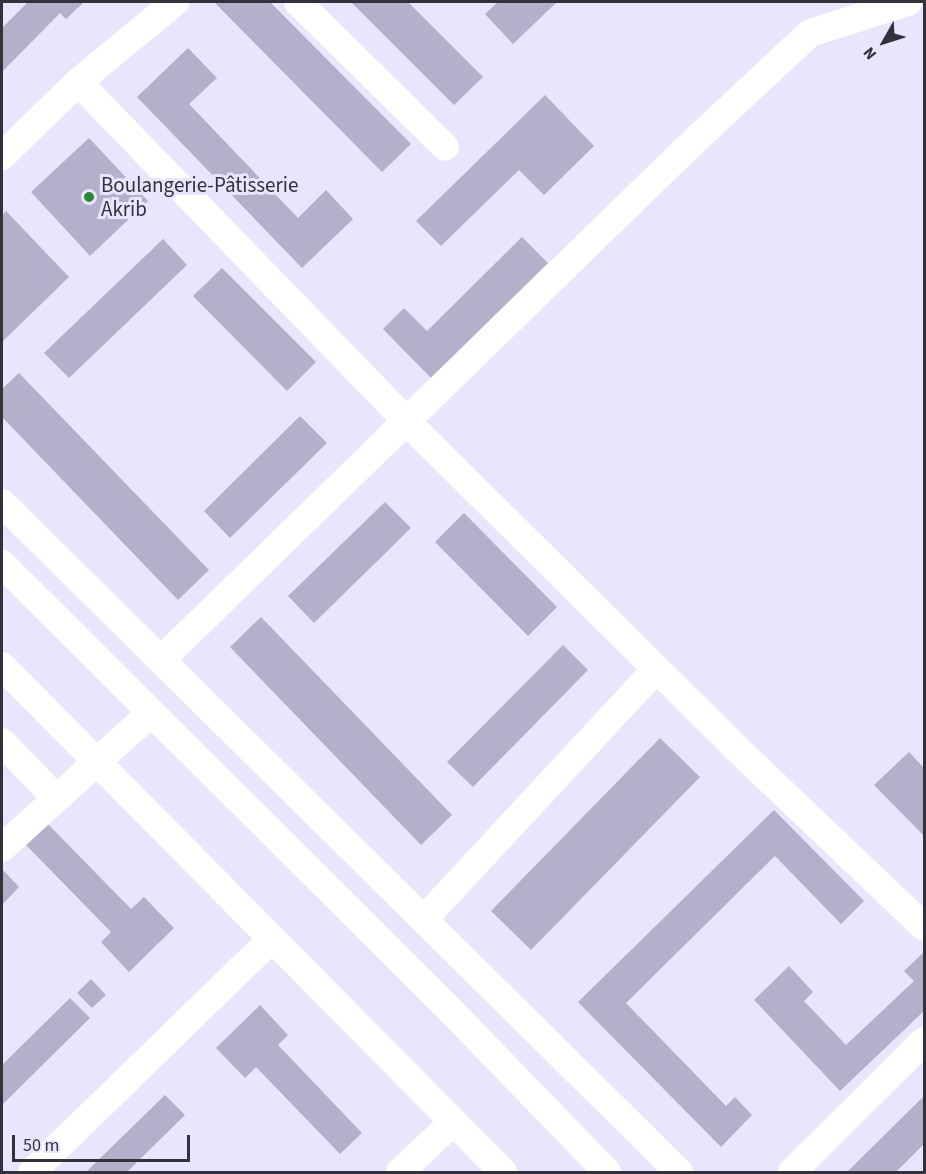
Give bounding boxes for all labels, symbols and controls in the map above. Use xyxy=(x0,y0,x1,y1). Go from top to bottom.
north arrow xyxy=(854,12,914,72)
text: N xyxy=(858,42,882,64)
place label: Boulangerie-Pâtisserie Akrib xyxy=(101,172,298,222)
marker: Boulangerie-Pâtisserie Akrib xyxy=(82,190,96,204)
scale bar xyxy=(15,1123,194,1161)
text: 50 m xyxy=(23,1133,59,1158)

